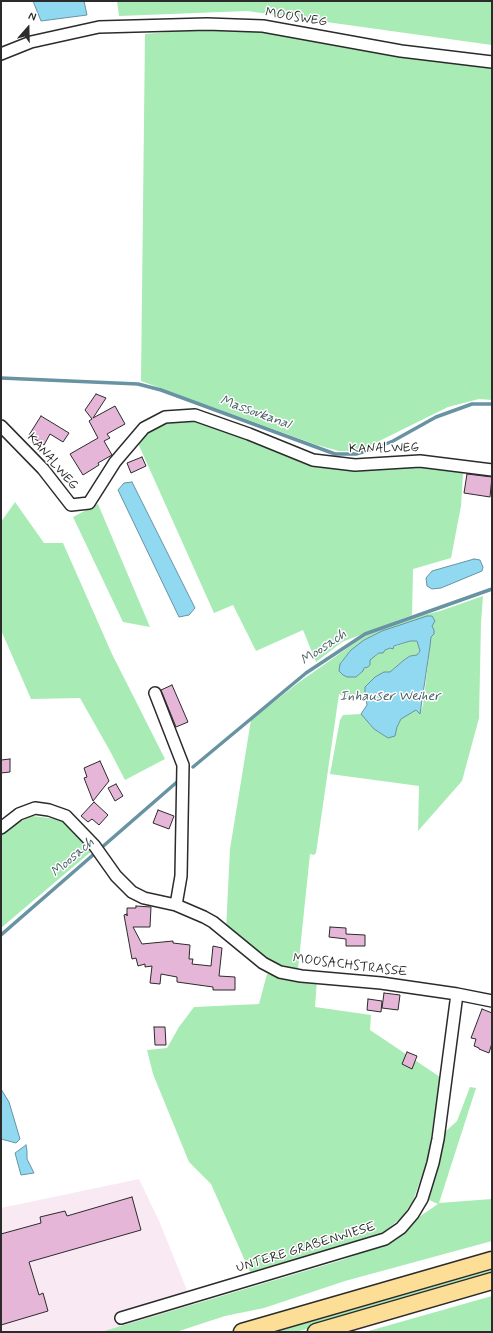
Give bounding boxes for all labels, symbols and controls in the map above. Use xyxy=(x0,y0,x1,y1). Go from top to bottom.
street label: MOOSWEG xyxy=(264,5,328,31)
north arrow xyxy=(8,8,48,48)
text: N xyxy=(26,9,38,25)
water label: Massovkanal xyxy=(217,393,293,433)
street label: KANALWEG xyxy=(23,430,81,494)
street label: KANALWEG xyxy=(349,441,419,457)
water label: Moosach xyxy=(298,627,350,669)
water label: Inhauser Weiher xyxy=(340,689,440,705)
water label: Moosach xyxy=(48,835,98,881)
street label: MOOSACHSTRASSE xyxy=(292,951,408,981)
street label: UNTERE GRABENWIESE xyxy=(234,1219,378,1277)

